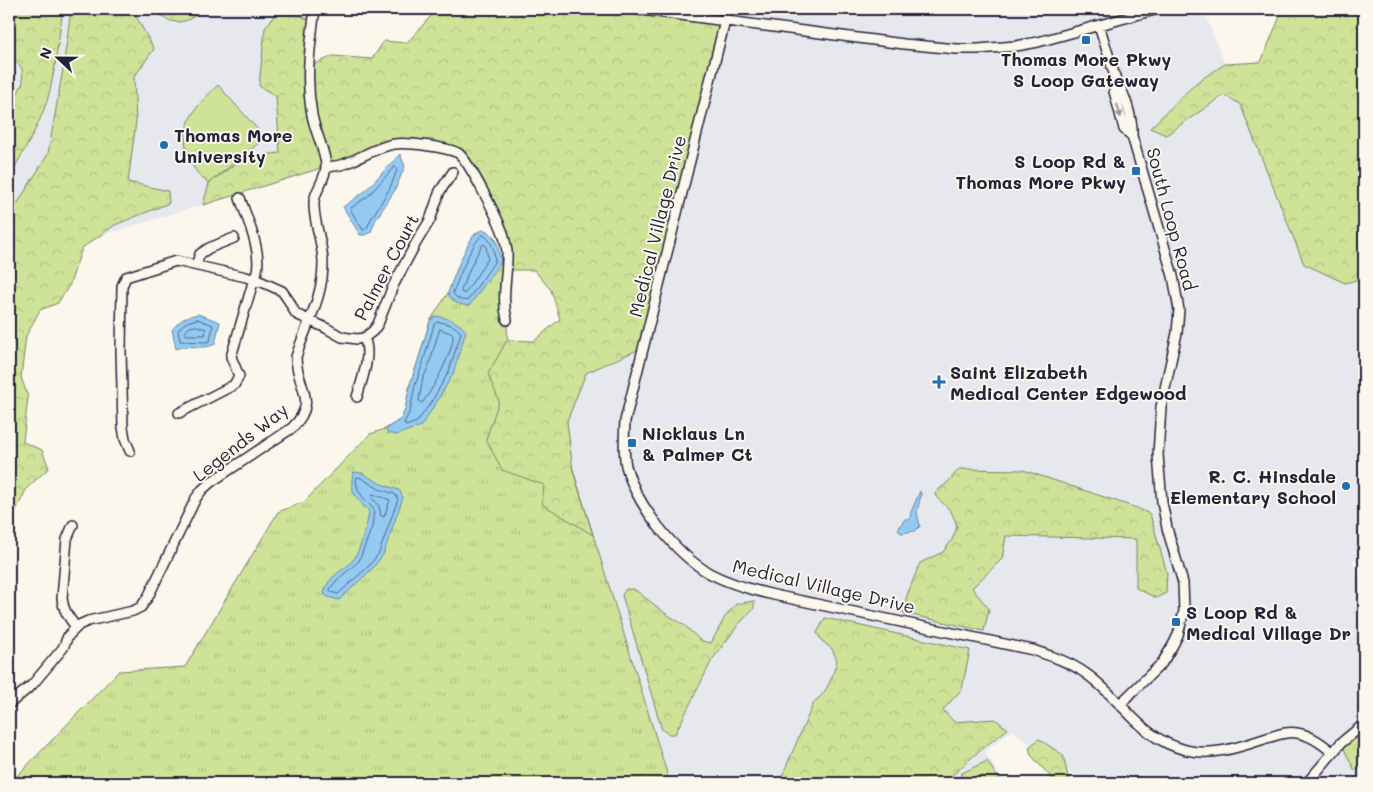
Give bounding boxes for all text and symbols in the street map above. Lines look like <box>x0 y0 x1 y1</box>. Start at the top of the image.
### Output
north arrow <box>32 32 82 82</box>
marker: Thomas More Pkwy S Loop Gateway <box>1080 34 1092 46</box>
text: N <box>35 44 56 61</box>
place label: Thomas More Pkwy S Loop Gateway <box>1001 47 1172 92</box>
one-way arrow <box>1116 104 1124 119</box>
place label: Thomas More University <box>174 123 293 168</box>
street label: Medical Village Drive <box>623 133 691 319</box>
marker: Thomas More University <box>158 139 170 151</box>
street label: South Loop Road <box>1141 145 1203 293</box>
place label: S Loop Rd & Thomas More Pkwy <box>955 149 1126 194</box>
marker: S Loop Rd & Thomas More Pkwy <box>1130 165 1142 177</box>
street label: Palmer Court <box>348 210 424 324</box>
place label: Saint Elizabeth Medical Center Edgewood <box>950 360 1186 405</box>
marker: Saint Elizabeth Medical Center Edgewood <box>932 375 946 389</box>
street label: Legends Way <box>187 397 293 487</box>
place label: Nicklaus Ln & Palmer Ct <box>642 421 752 466</box>
marker: Nicklaus Ln & Palmer Ct <box>626 437 638 449</box>
place label: R. C. Hinsdale Elementary School <box>1170 464 1336 509</box>
marker: R. C. Hinsdale Elementary School <box>1340 480 1352 492</box>
street label: Medical Village Drive <box>730 553 918 619</box>
place label: S Loop Rd & Medical Village Dr <box>1186 600 1351 645</box>
marker: S Loop Rd & Medical Village Dr <box>1170 616 1182 628</box>

